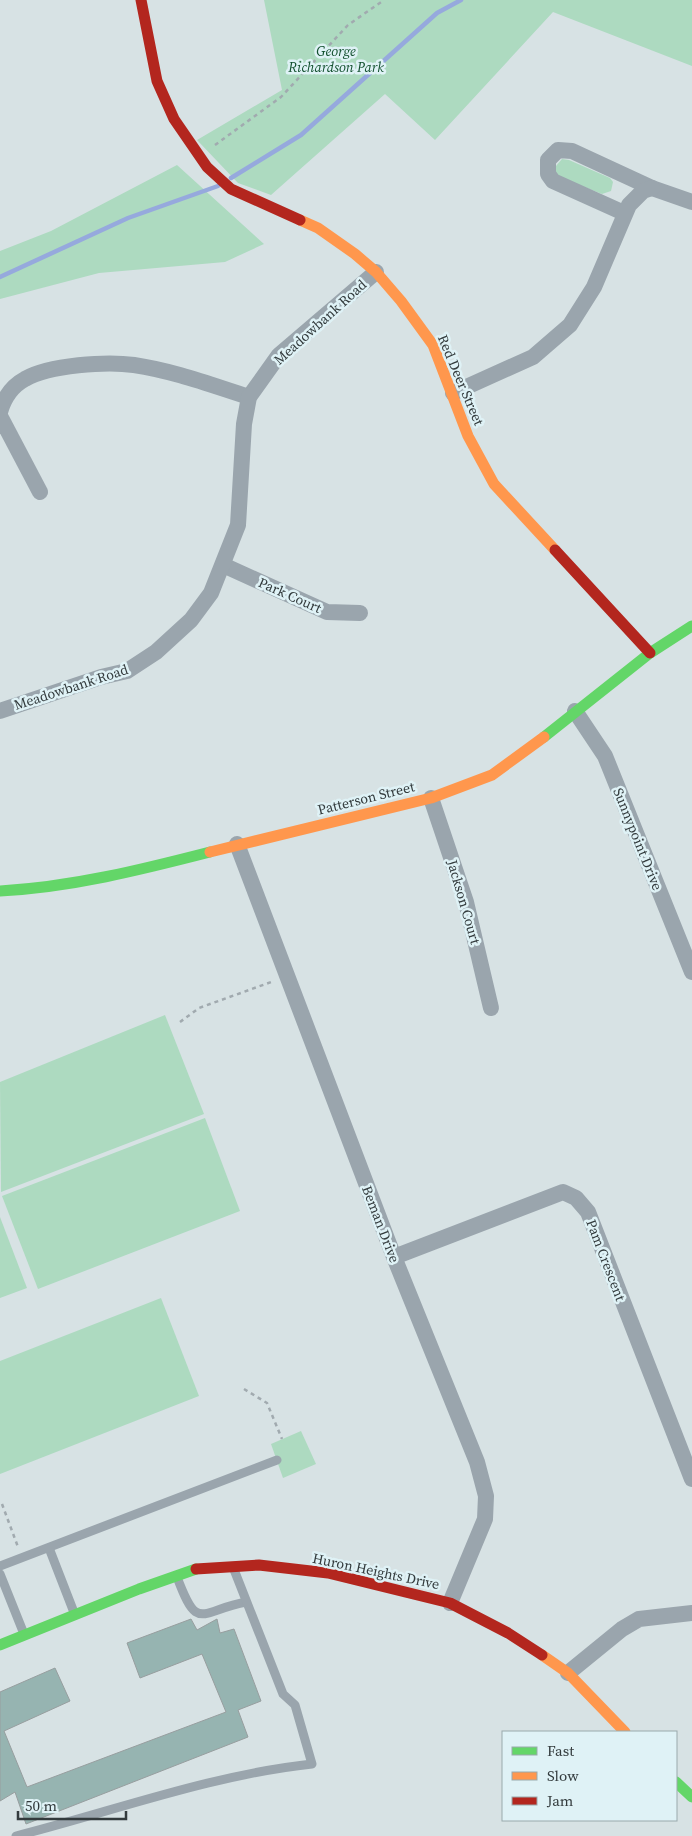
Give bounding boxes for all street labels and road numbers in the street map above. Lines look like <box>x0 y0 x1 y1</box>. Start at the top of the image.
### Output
street label: Meadowbank Road <box>269 275 371 369</box>
street label: Red Deer Street <box>433 331 489 429</box>
street label: Park Court <box>255 572 325 618</box>
street label: Meadowbank Road <box>11 659 131 715</box>
street label: Patterson Street <box>315 776 417 820</box>
street label: Sunnypoint Drive <box>608 785 668 893</box>
street label: Jackson Court <box>442 856 486 947</box>
street label: Beman Drive <box>357 1183 405 1265</box>
street label: Pam Crescent <box>581 1216 631 1304</box>
street label: Huron Heights Drive <box>311 1548 441 1594</box>

